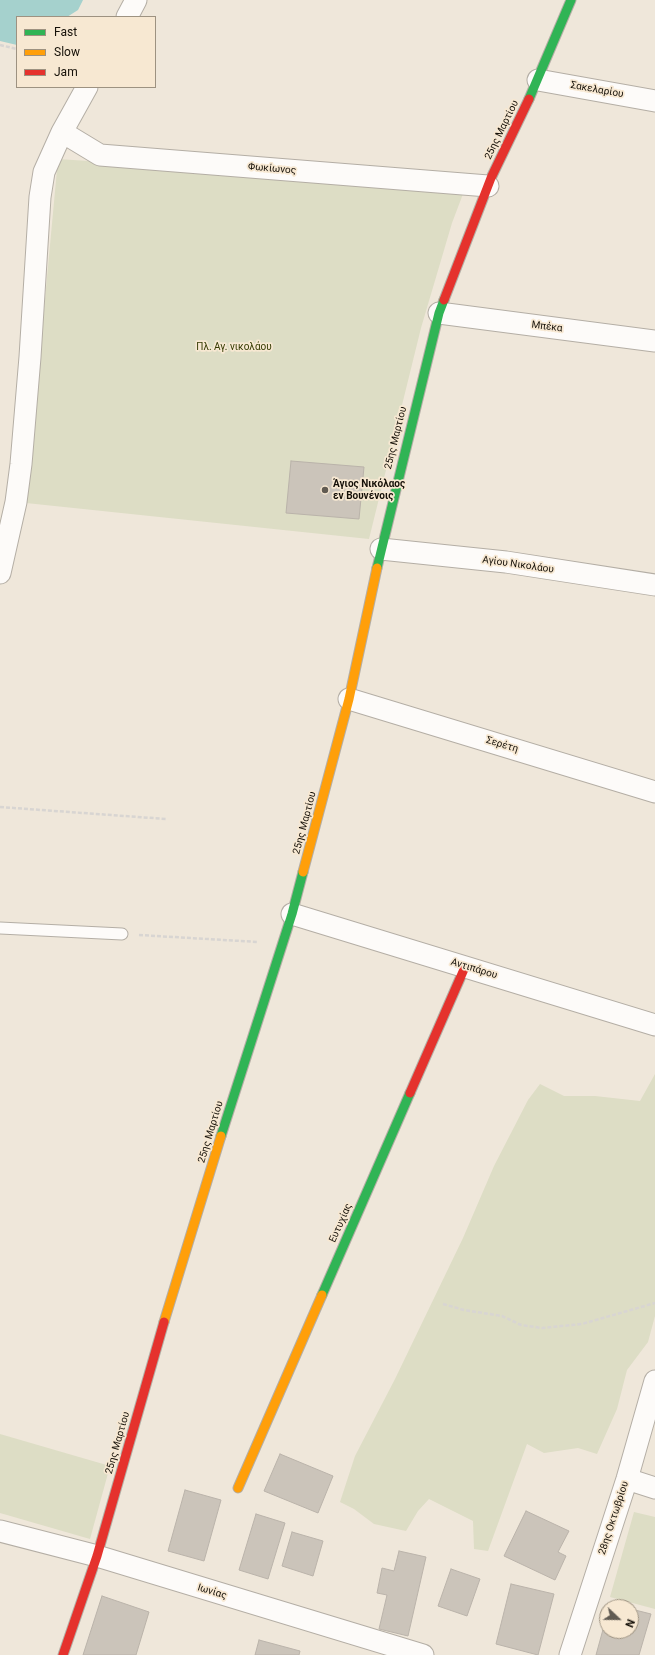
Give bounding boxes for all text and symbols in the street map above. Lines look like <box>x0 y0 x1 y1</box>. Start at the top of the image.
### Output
legend <box>16 16 156 88</box>
text: Fast <box>54 25 77 39</box>
text: Slow <box>54 45 80 59</box>
text: Jam <box>54 65 78 79</box>
street label: Σακελαρίου <box>570 79 624 101</box>
street label: 25ης Μαρτίου <box>483 98 521 162</box>
street label: Φωκίωνος <box>247 161 297 177</box>
street label: Μπέκα <box>531 319 563 335</box>
park label: Πλ. Αγ. νικολάου <box>196 341 272 353</box>
street label: 25ης Μαρτίου <box>382 405 410 471</box>
place label: Άγιος Νικόλαος εν Βουνένοις <box>333 478 405 502</box>
marker: Άγιος Νικόλαος εν Βουνένοις <box>320 485 330 495</box>
street label: Αγίου Νικολάου <box>481 554 555 576</box>
street label: Σερέτη <box>484 734 520 756</box>
street label: 25ης Μαρτίου <box>291 790 319 856</box>
street label: Αντιπάρου <box>449 956 499 982</box>
street label: 25ης Μαρτίου <box>196 1099 226 1165</box>
street label: Ευτυχίας <box>327 1202 355 1244</box>
street label: 25ης Μαρτίου <box>103 1410 133 1476</box>
street label: 28ης Οκτωβρίου <box>596 1480 632 1556</box>
street label: Ιωνίας <box>196 1582 228 1602</box>
north arrow <box>599 1599 639 1639</box>
text: N <box>622 1617 637 1629</box>

